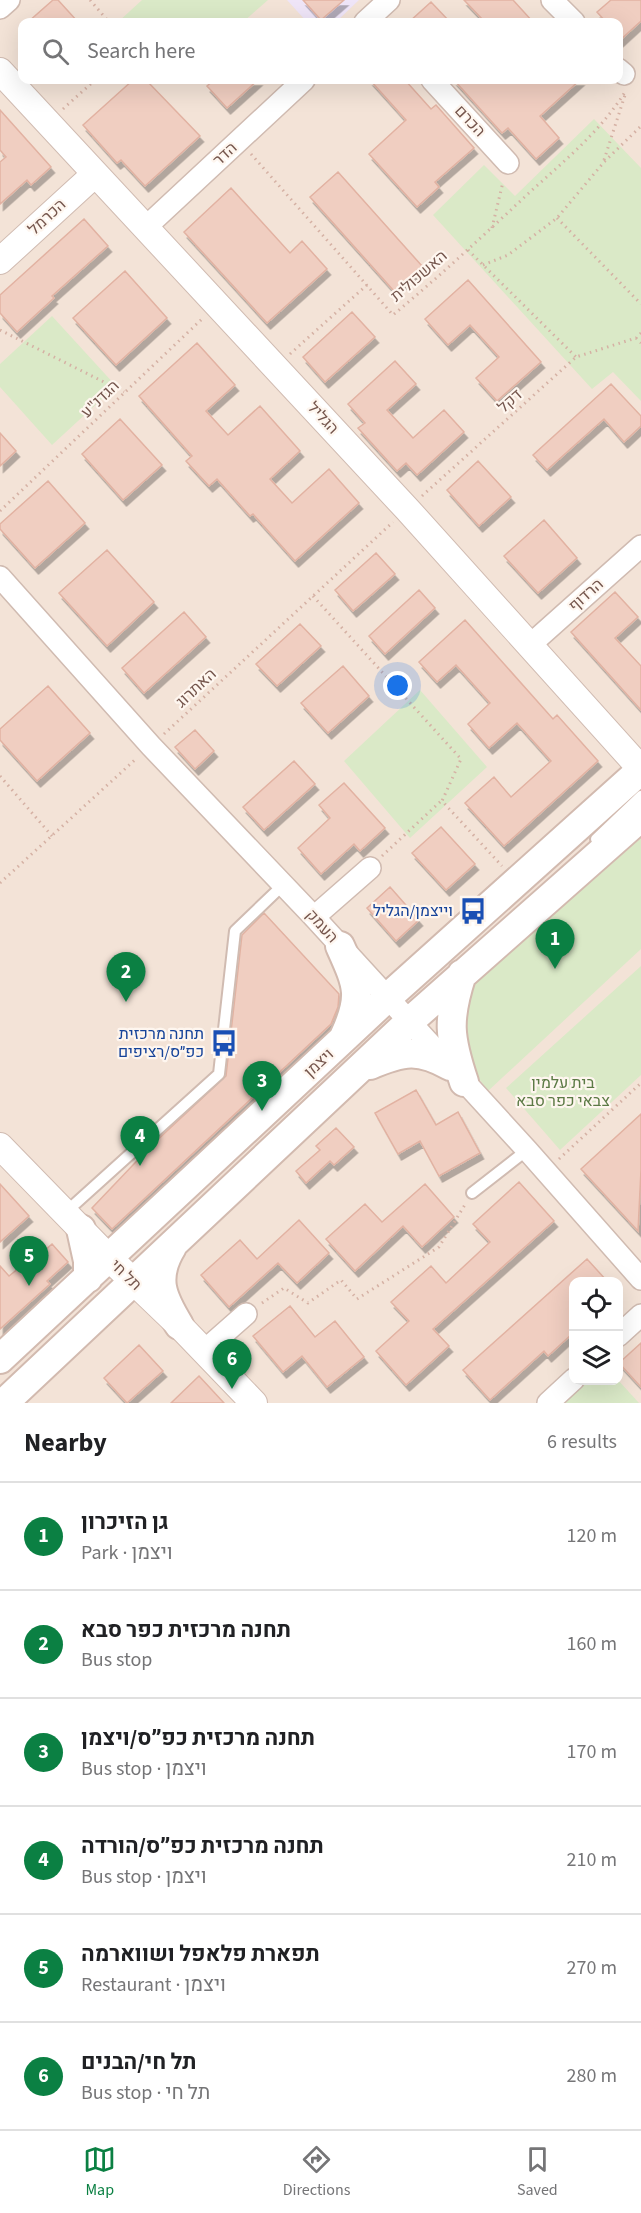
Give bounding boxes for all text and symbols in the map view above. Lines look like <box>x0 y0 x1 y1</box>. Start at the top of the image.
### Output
search box <box>18 18 623 84</box>
icon: search <box>39 35 72 68</box>
text: Search here <box>87 35 195 67</box>
street label: הכרם <box>450 100 490 142</box>
street label: הדר <box>208 137 242 171</box>
street label: הכרמל <box>23 194 71 240</box>
street label: האשכולית <box>386 245 452 307</box>
street label: הגדנ"ע <box>76 375 124 423</box>
street label: דקל <box>493 384 527 418</box>
street label: הגליל <box>302 397 344 439</box>
street label: הרדוף <box>564 574 608 616</box>
street label: האתרוג <box>171 663 221 713</box>
your location <box>383 671 412 700</box>
bus stop icon: וייצמן/הגליל <box>458 896 488 926</box>
place label: וייצמן/הגליל <box>373 900 453 922</box>
street label: העמק <box>301 904 343 948</box>
pin: 1 <box>536 920 574 969</box>
pin: 2 <box>106 952 146 1002</box>
place label: תחנה מרכזית כפ״ס/רציפים <box>118 1023 204 1063</box>
bus stop icon: תחנה מרכזית כפ״ס/רציפים <box>209 1028 239 1058</box>
street label: ויצמן <box>299 1044 339 1082</box>
pin: 3 <box>242 1062 282 1111</box>
park label: בית עלמין צבאי כפר סבא <box>516 1072 610 1112</box>
pin: 4 <box>120 1116 160 1166</box>
pin: 5 <box>9 1236 48 1286</box>
street label: תל חי <box>105 1255 147 1295</box>
map controls <box>569 1277 623 1385</box>
button: locate <box>569 1277 623 1331</box>
button: layers <box>569 1331 623 1385</box>
pin: 6 <box>212 1340 252 1389</box>
text: Nearby <box>24 1424 107 1461</box>
text: 6 results <box>547 1428 617 1456</box>
text: גן הזיכרון <box>81 1506 169 1538</box>
text: 1 <box>38 1522 49 1550</box>
text: 120 m <box>567 1522 617 1550</box>
text: Park · ויצמן <box>81 1539 173 1567</box>
text: תחנה מרכזית כפר סבא <box>81 1614 291 1646</box>
text: 2 <box>38 1630 49 1658</box>
text: 160 m <box>567 1630 617 1658</box>
text: Bus stop <box>81 1646 152 1674</box>
text: תחנה מרכזית כפ״ס/ויצמן <box>81 1722 315 1754</box>
text: 3 <box>38 1738 49 1766</box>
text: 170 m <box>567 1738 617 1766</box>
text: Bus stop · ויצמן <box>81 1755 207 1783</box>
text: תחנה מרכזית כפ״ס/הורדה <box>81 1830 324 1862</box>
text: 4 <box>38 1846 49 1874</box>
text: 210 m <box>567 1846 617 1874</box>
text: Bus stop · ויצמן <box>81 1863 207 1891</box>
text: תפארת פלאפל ושווארמה <box>81 1938 320 1970</box>
text: 5 <box>38 1954 49 1982</box>
text: 270 m <box>567 1954 617 1982</box>
text: Restaurant · ויצמן <box>81 1971 226 1999</box>
text: תל חי/הבנים <box>81 2046 197 2078</box>
text: 6 <box>38 2062 49 2090</box>
text: 280 m <box>567 2062 617 2090</box>
text: Bus stop · תל חי <box>81 2079 210 2107</box>
tab: Map <box>83 2143 116 2201</box>
tab: Directions <box>283 2143 350 2201</box>
tab: Saved <box>517 2143 558 2201</box>

